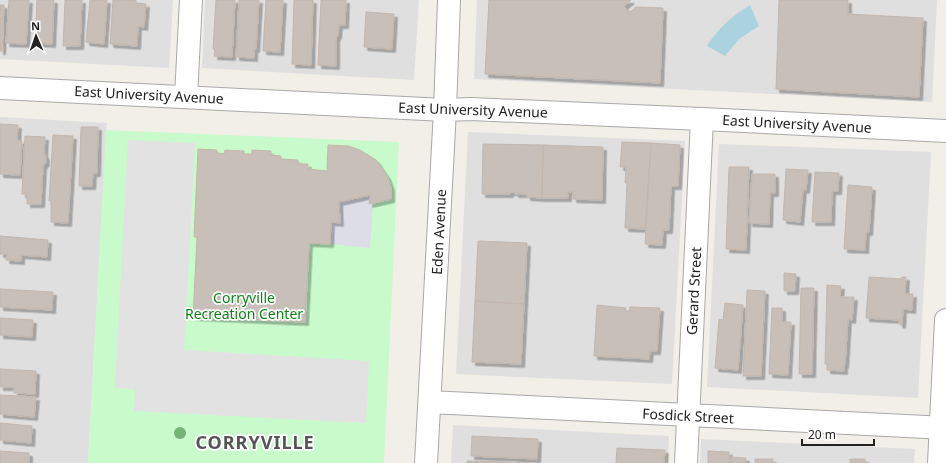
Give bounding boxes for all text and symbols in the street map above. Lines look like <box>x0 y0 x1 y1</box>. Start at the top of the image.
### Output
north arrow <box>16 16 56 56</box>
text: N <box>31 18 40 33</box>
street label: East University Avenue <box>74 81 224 108</box>
street label: East University Avenue <box>398 97 548 122</box>
street label: East University Avenue <box>722 110 872 137</box>
street label: Eden Avenue <box>427 189 450 275</box>
street label: Gerard Street <box>682 246 705 336</box>
park label: Corryville Recreation Center <box>185 288 303 323</box>
street label: Fosdick Street <box>642 404 734 427</box>
scale bar <box>802 421 874 447</box>
text: 20 m <box>808 426 836 443</box>
district label: CORRYVILLE <box>195 430 315 454</box>

